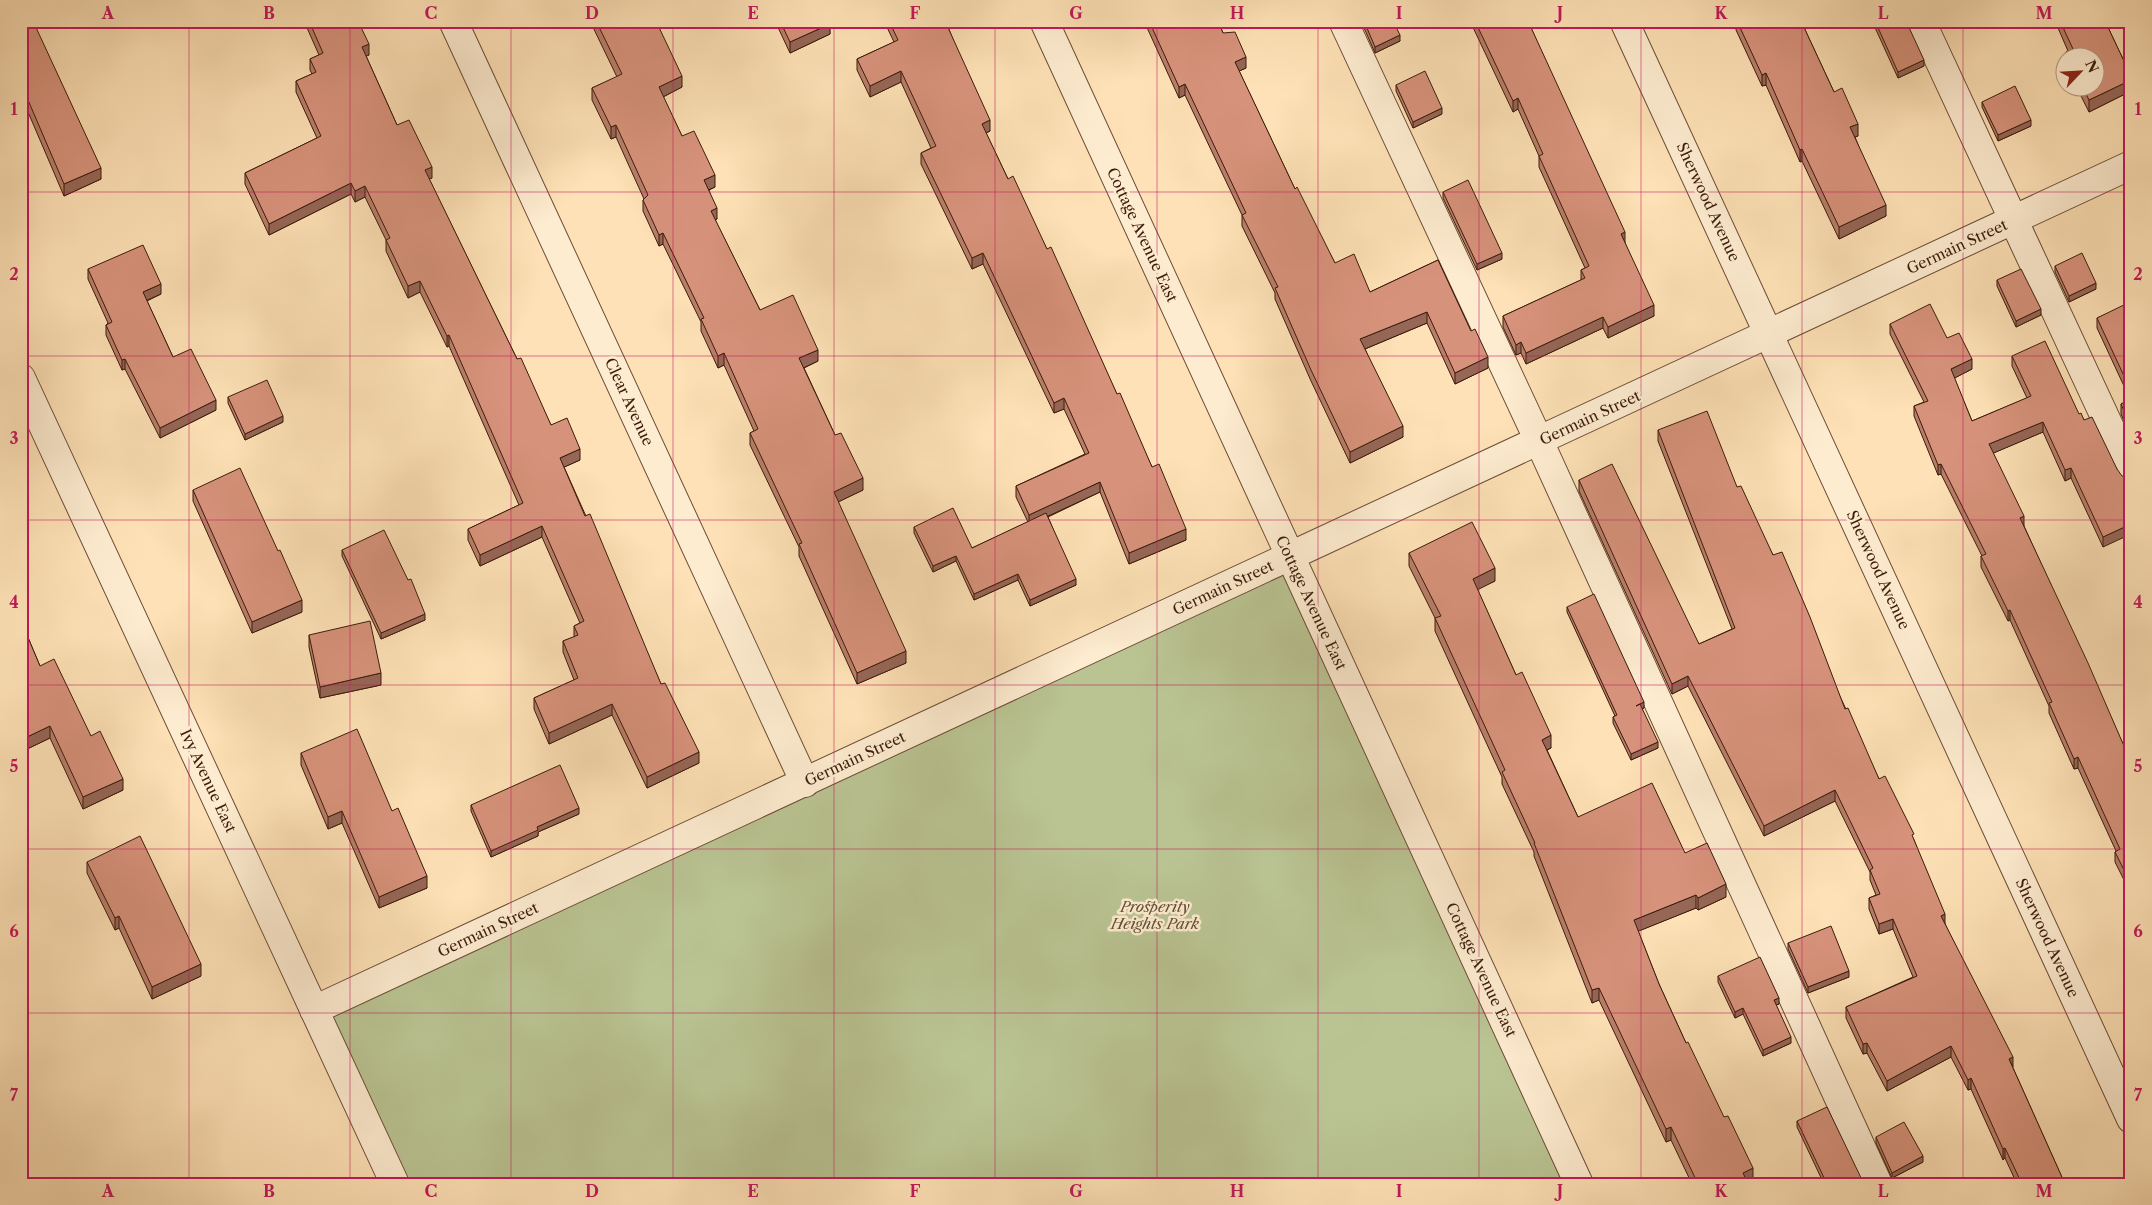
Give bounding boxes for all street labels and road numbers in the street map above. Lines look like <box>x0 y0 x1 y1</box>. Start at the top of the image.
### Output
street label: Sherwood Avenue <box>1673 139 1744 264</box>
street label: Cottage Avenue East <box>1103 165 1182 306</box>
street label: Germain Street <box>1903 215 2011 278</box>
street label: Clear Avenue <box>601 355 658 449</box>
street label: Germain Street <box>1536 386 1644 449</box>
street label: Sherwood Avenue <box>1843 507 1914 632</box>
street label: Cottage Avenue East <box>1272 533 1351 674</box>
street label: Germain Street <box>1169 556 1277 619</box>
street label: Ivy Avenue East <box>176 726 241 836</box>
street label: Germain Street <box>801 727 909 790</box>
street label: Sherwood Avenue <box>2012 875 2083 1000</box>
street label: Germain Street <box>434 898 542 961</box>
street label: Cottage Avenue East <box>1442 900 1521 1041</box>

